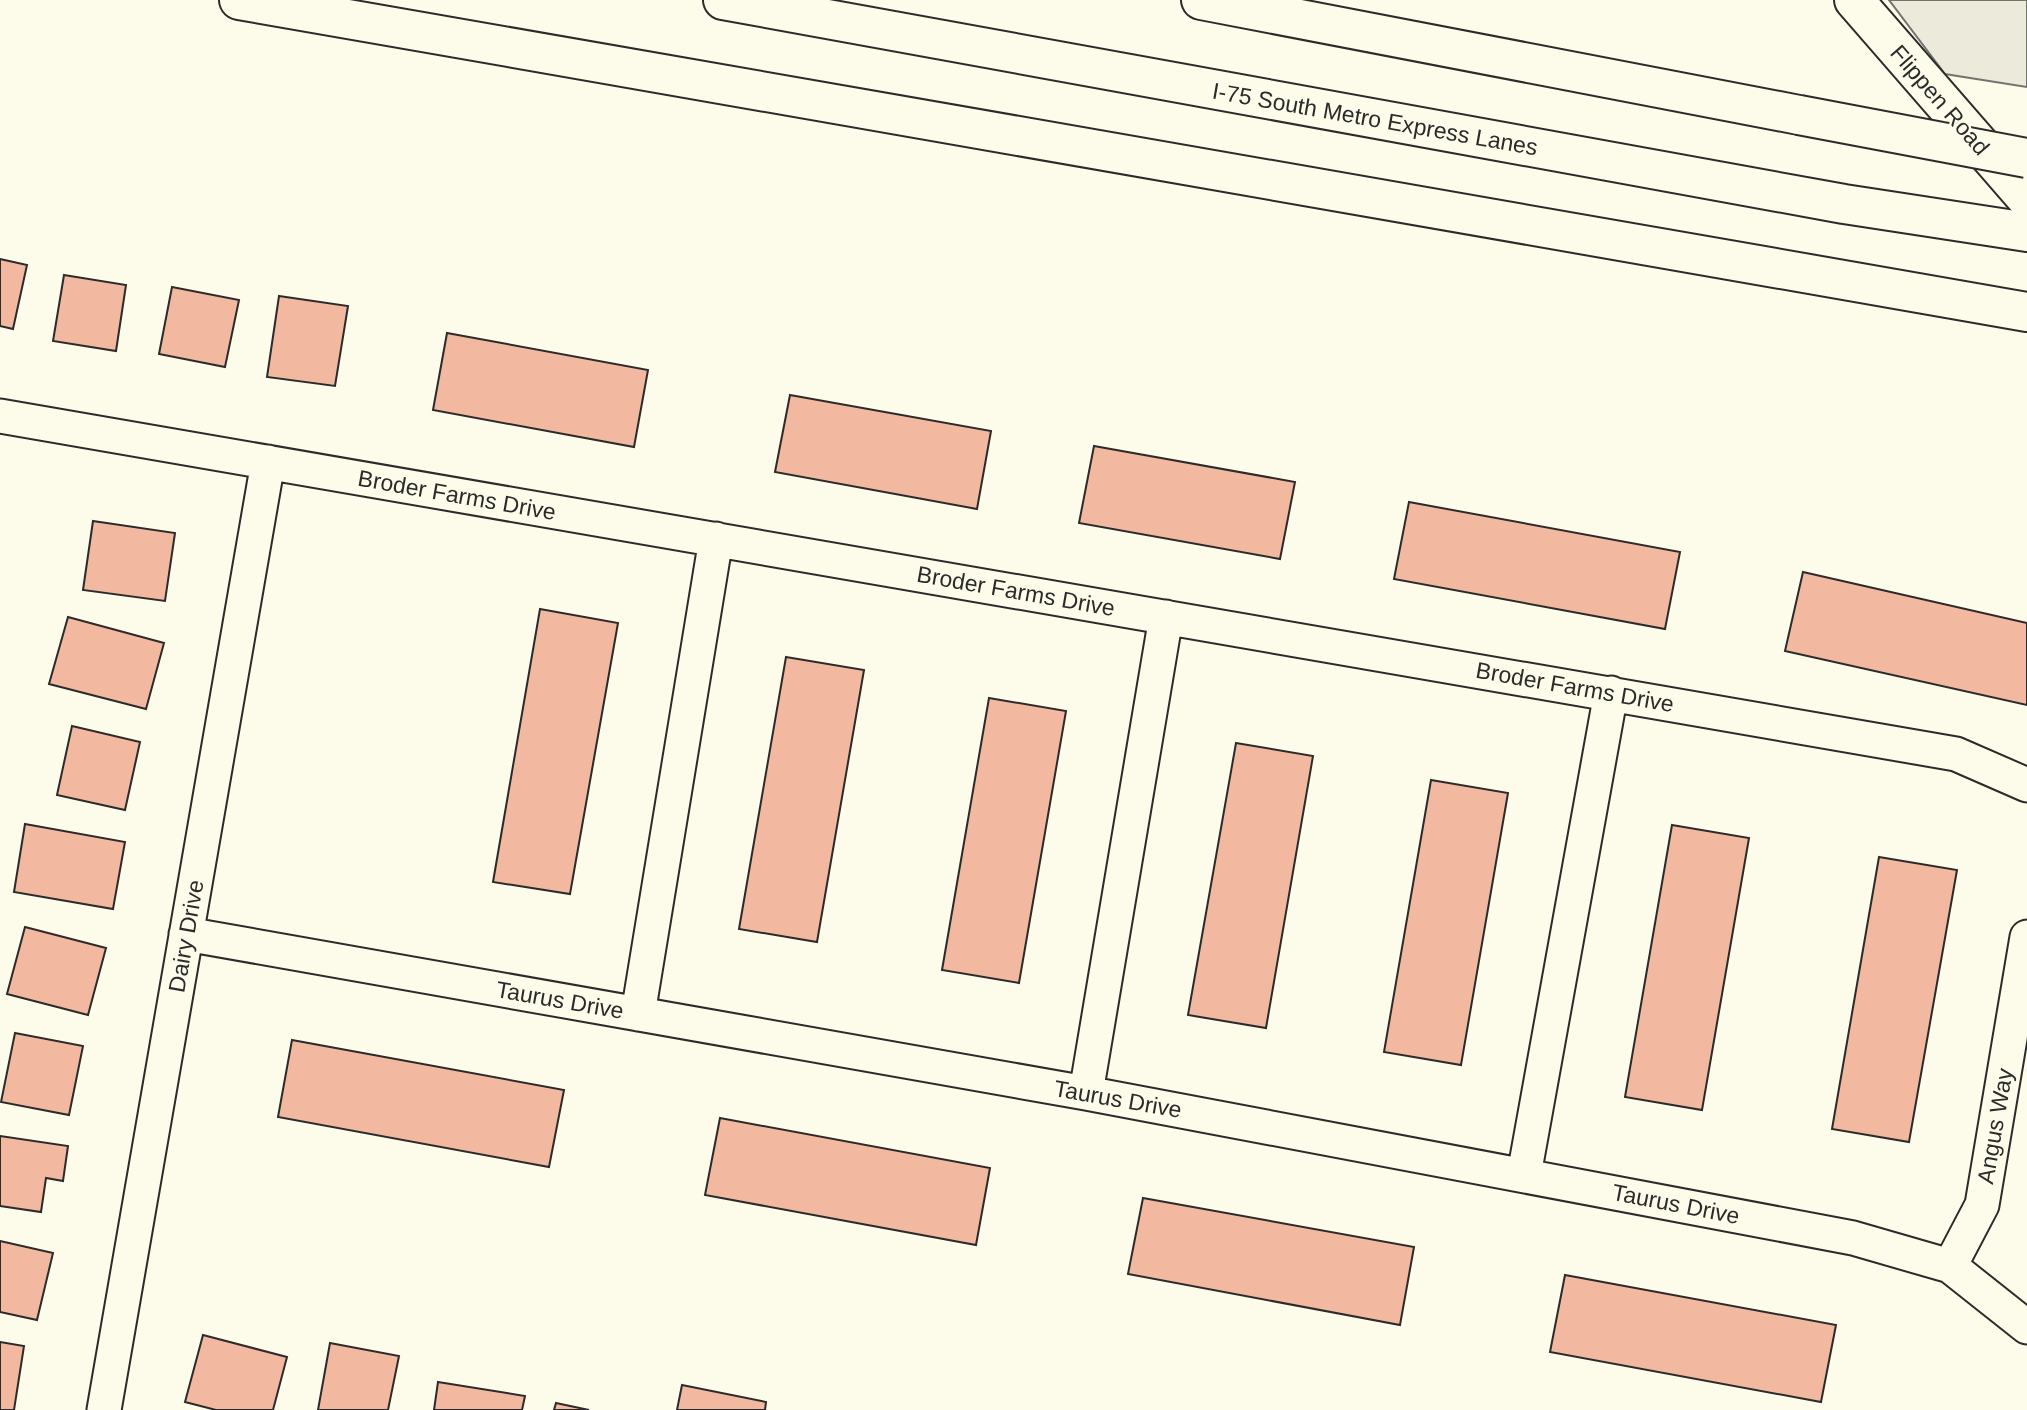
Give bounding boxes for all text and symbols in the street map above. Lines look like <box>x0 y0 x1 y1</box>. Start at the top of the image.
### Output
street label: Flippen Road <box>1885 40 1995 160</box>
street label: I-75 South Metro Express Lanes <box>1210 78 1540 160</box>
street label: Broder Farms Drive <box>356 465 558 525</box>
street label: Broder Farms Drive <box>915 561 1117 621</box>
street label: Broder Farms Drive <box>1474 657 1676 717</box>
street label: Dairy Drive <box>163 878 209 994</box>
street label: Taurus Drive <box>494 976 626 1024</box>
street label: Angus Way <box>1972 1066 2018 1186</box>
street label: Taurus Drive <box>1052 1075 1184 1123</box>
street label: Taurus Drive <box>1610 1179 1742 1229</box>

